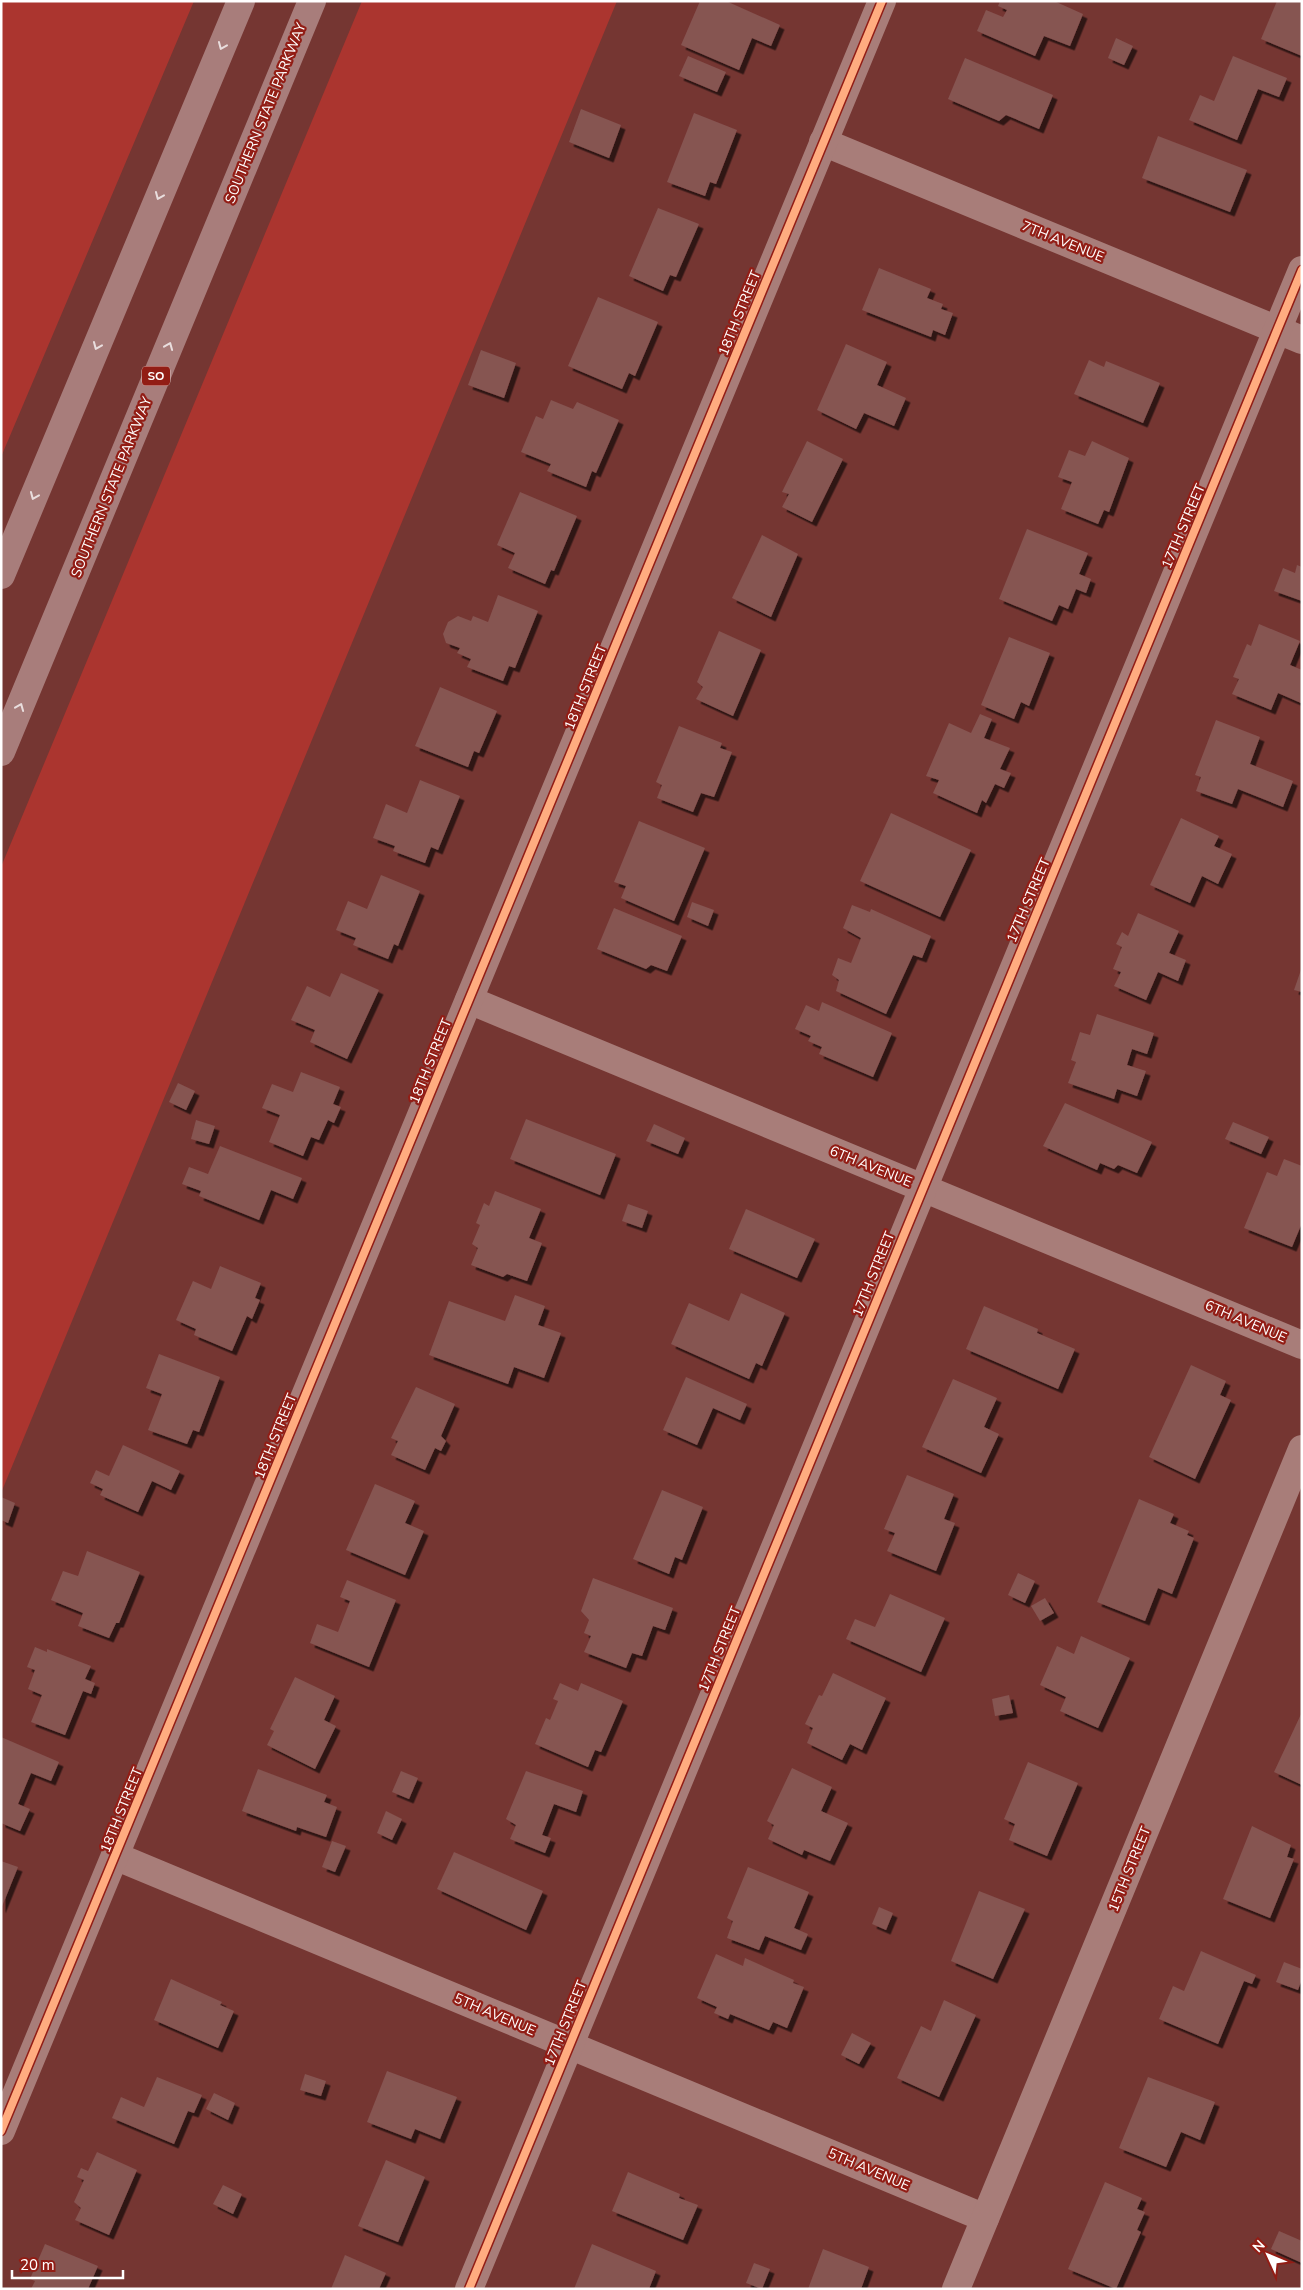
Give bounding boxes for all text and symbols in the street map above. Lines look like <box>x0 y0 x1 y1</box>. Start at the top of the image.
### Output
street label: SOUTHERN STATE PARKWAY <box>220 19 311 206</box>
one-way arrow <box>218 41 228 50</box>
one-way arrow <box>155 191 166 200</box>
street label: 7TH AVENUE <box>1019 216 1107 267</box>
street label: 18TH STREET <box>714 267 765 359</box>
one-way arrow <box>92 341 103 350</box>
one-way arrow <box>163 342 173 351</box>
road number: SO <box>142 366 170 386</box>
street label: SOUTHERN STATE PARKWAY <box>66 393 157 580</box>
street label: 17TH STREET <box>1157 480 1210 571</box>
one-way arrow <box>30 491 41 500</box>
street label: 18TH STREET <box>560 641 611 733</box>
one-way arrow <box>14 703 24 711</box>
street label: 17TH STREET <box>1002 854 1055 945</box>
street label: 18TH STREET <box>405 1015 456 1107</box>
street label: 6TH AVENUE <box>827 1141 915 1192</box>
street label: 17TH STREET <box>848 1228 899 1320</box>
street label: 6TH AVENUE <box>1202 1296 1290 1347</box>
street label: 18TH STREET <box>250 1390 301 1482</box>
street label: 17TH STREET <box>694 1603 745 1695</box>
street label: 18TH STREET <box>96 1764 147 1856</box>
street label: 15TH STREET <box>1104 1823 1155 1915</box>
street label: 17TH STREET <box>540 1977 591 2069</box>
street label: 5TH AVENUE <box>451 1989 539 2040</box>
street label: 5TH AVENUE <box>825 2144 913 2195</box>
north arrow <box>1243 2230 1293 2280</box>
text: N <box>1249 2236 1269 2257</box>
scale bar <box>12 2248 124 2280</box>
text: 20 m <box>20 2255 55 2275</box>

